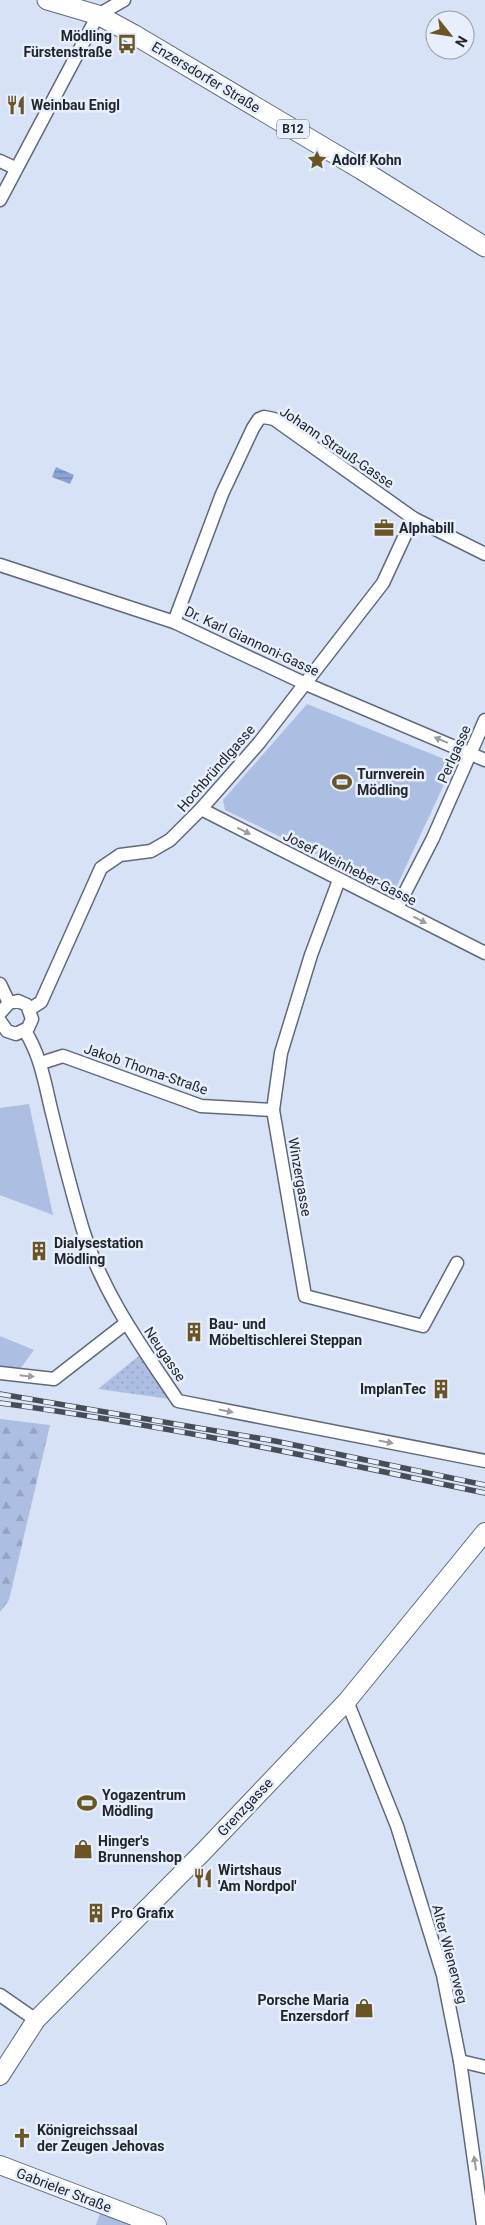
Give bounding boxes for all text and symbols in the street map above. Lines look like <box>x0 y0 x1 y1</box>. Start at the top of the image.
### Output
north arrow <box>425 10 475 60</box>
place label: Mödling Fürstenstraße <box>23 28 112 60</box>
bus stop icon: Mödling Fürstenstraße <box>116 33 138 55</box>
text: N <box>452 33 471 50</box>
street label: Enzersdorfer Straße <box>149 38 263 116</box>
restaurant icon: Weinbau Enigl <box>5 94 27 116</box>
place label: Weinbau Enigl <box>31 97 120 113</box>
road number: B12 <box>277 120 309 138</box>
place icon: Adolf Kohn <box>306 149 328 171</box>
place label: Adolf Kohn <box>332 152 402 168</box>
street label: Johann Strauß-Gasse <box>277 403 397 491</box>
office icon: Alphabill <box>373 517 395 539</box>
place label: Alphabill <box>399 520 454 536</box>
street label: Dr. Karl Giannoni-Gasse <box>182 603 322 679</box>
street label: Hochbründlgasse <box>174 721 258 815</box>
street label: Perlgasse <box>434 723 474 785</box>
one-way arrow <box>434 735 448 743</box>
place label: Turnverein Mödling <box>357 766 425 798</box>
sports icon: Turnverein Mödling <box>331 771 353 793</box>
one-way arrow <box>237 827 251 835</box>
street label: Josef Weinheber-Gasse <box>281 827 419 909</box>
one-way arrow <box>413 916 428 924</box>
street label: Jakob Thoma-Straße <box>82 1040 210 1098</box>
street label: Winzergasse <box>285 1136 315 1218</box>
place label: Dialysestation Mödling <box>54 1235 144 1267</box>
building icon: Dialysestation Mödling <box>28 1240 50 1262</box>
place label: Bau- und Möbeltischlerei Steppan <box>209 1316 362 1348</box>
building icon: Bau- und Möbeltischlerei Steppan <box>183 1321 205 1343</box>
street label: Neugasse <box>141 1324 189 1384</box>
one-way arrow <box>19 1372 35 1380</box>
building icon: ImplanTec <box>430 1378 452 1400</box>
place label: ImplanTec <box>360 1381 426 1397</box>
one-way arrow <box>219 1407 235 1415</box>
one-way arrow <box>378 1438 394 1446</box>
street label: Grenzgasse <box>214 1775 276 1839</box>
place label: Yogazentrum Mödling <box>102 1787 186 1819</box>
sports icon: Yogazentrum Mödling <box>76 1792 98 1814</box>
place label: Hinger's Brunnenshop <box>98 1833 182 1865</box>
shop icon: Hinger's Brunnenshop <box>72 1838 94 1860</box>
place label: Wirtshaus 'Am Nordpol' <box>218 1862 297 1894</box>
restaurant icon: Wirtshaus 'Am Nordpol' <box>192 1867 214 1889</box>
building icon: Pro Grafix <box>85 1902 107 1924</box>
street label: Alter Wienerweg <box>429 1903 471 2005</box>
place label: Pro Grafix <box>111 1905 175 1921</box>
place label: Porsche Maria Enzersdorf <box>258 1992 350 2024</box>
shop icon: Porsche Maria Enzersdorf <box>353 1997 375 2019</box>
place label: Königreichssaal der Zeugen Jehovas <box>37 2122 164 2154</box>
church icon: Königreichssaal der Zeugen Jehovas <box>11 2127 33 2149</box>
one-way arrow <box>471 2155 479 2171</box>
street label: Gabrieler Straße <box>14 2165 114 2215</box>

